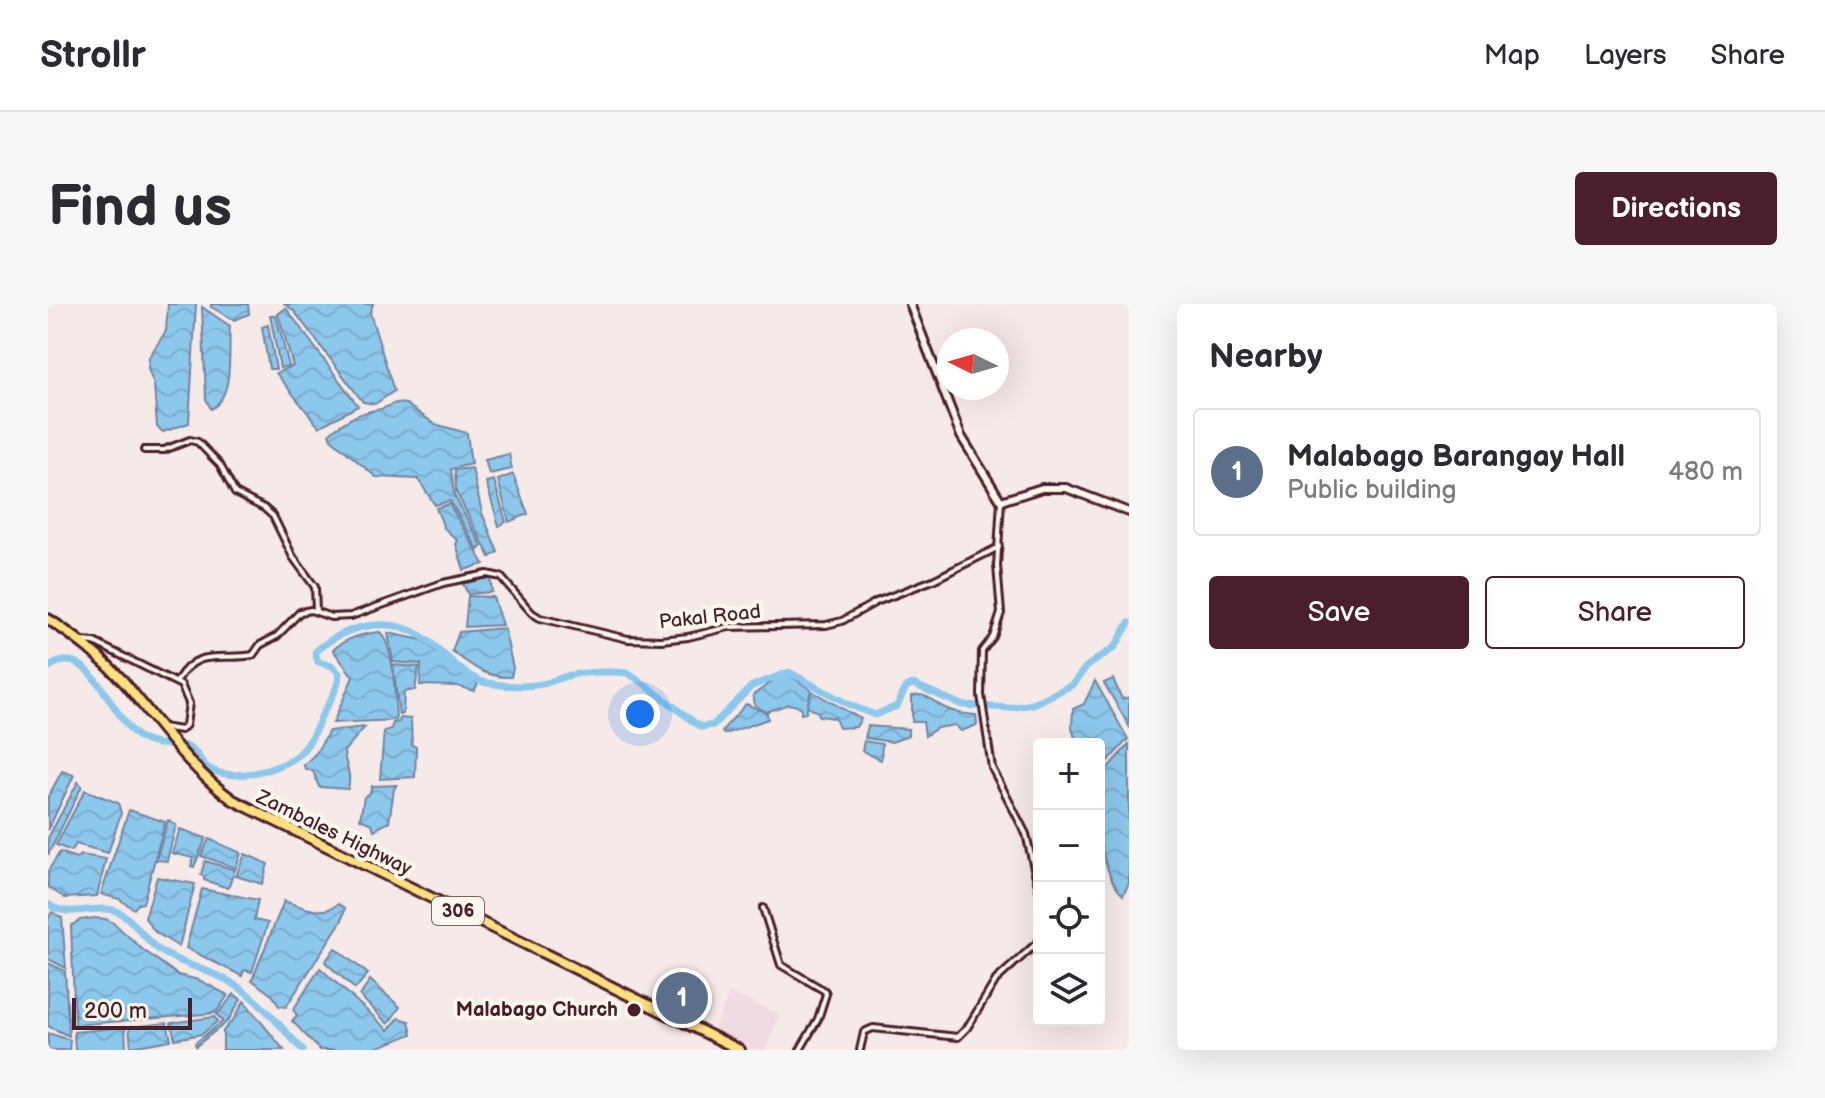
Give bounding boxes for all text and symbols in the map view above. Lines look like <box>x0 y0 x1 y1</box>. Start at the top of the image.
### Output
text: Strollr <box>40 33 146 78</box>
text: Map <box>1484 39 1540 72</box>
text: Layers <box>1584 39 1667 72</box>
text: Share <box>1711 39 1785 72</box>
button: Directions <box>1575 172 1777 245</box>
text: Find us <box>48 175 232 242</box>
north arrow <box>937 328 1009 400</box>
text: Nearby <box>1209 336 1323 377</box>
text: Malabago Barangay Hall <box>1287 439 1625 475</box>
text: 1 <box>1232 457 1242 488</box>
text: 480 m <box>1668 457 1743 488</box>
text: Public building <box>1287 475 1456 506</box>
button: Save <box>1209 576 1469 649</box>
button: Share <box>1485 576 1745 649</box>
street label: Pakal Road <box>658 600 762 634</box>
your location <box>620 694 660 734</box>
map controls <box>1033 738 1105 1026</box>
button: + <box>1033 738 1105 810</box>
street label: Zambales Highway <box>252 785 416 881</box>
button: − <box>1033 810 1105 882</box>
button: locate <box>1033 882 1105 954</box>
road number: 306 <box>432 897 484 925</box>
button: layers <box>1033 954 1105 1026</box>
pin: 1 <box>656 968 708 1028</box>
scale bar <box>72 994 192 1030</box>
text: 200 m <box>84 998 147 1025</box>
place label: Malabago Church <box>456 998 618 1022</box>
marker: Malabago Church <box>625 1001 643 1019</box>

